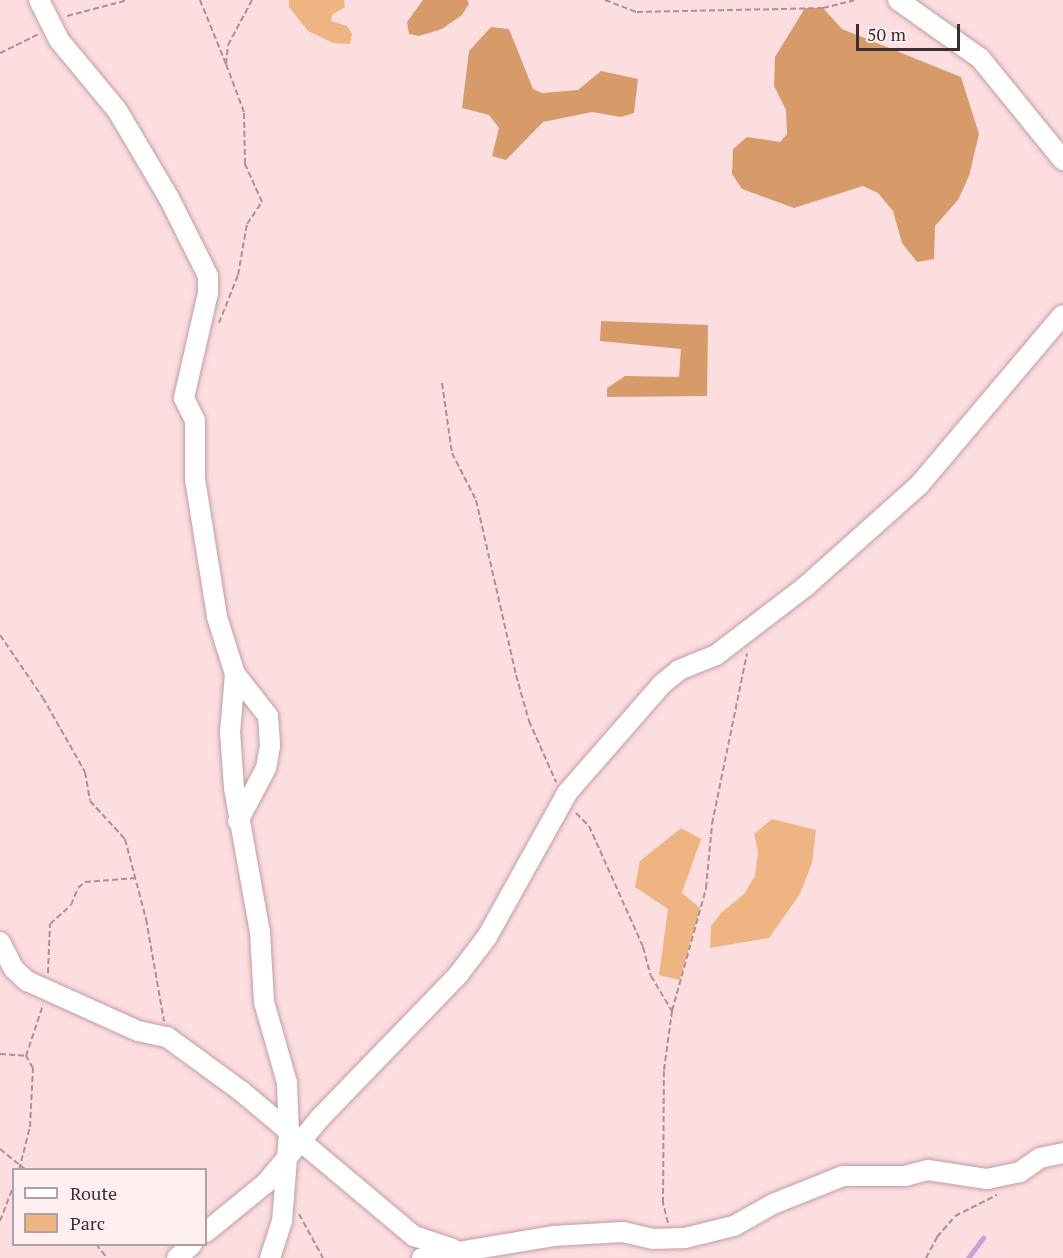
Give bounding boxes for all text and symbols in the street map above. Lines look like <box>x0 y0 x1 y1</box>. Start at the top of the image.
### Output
scale bar <box>859 12 962 50</box>
text: 50 m <box>867 22 906 46</box>
legend <box>12 1168 207 1246</box>
text: Route <box>70 1181 117 1205</box>
text: Parc <box>70 1211 105 1235</box>

